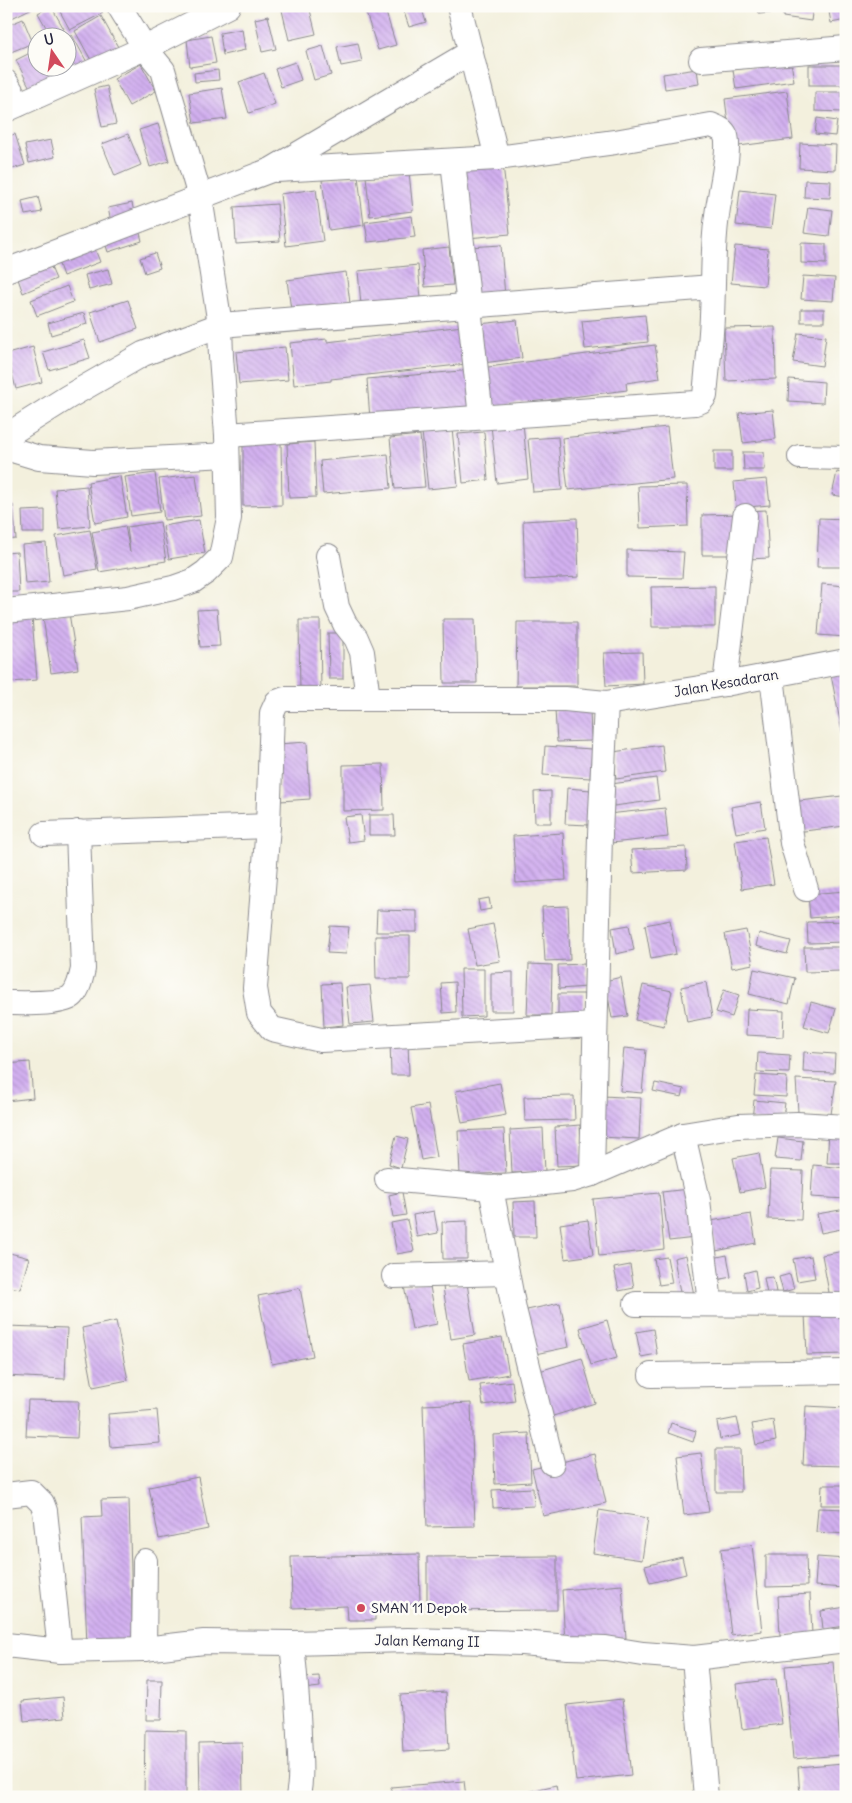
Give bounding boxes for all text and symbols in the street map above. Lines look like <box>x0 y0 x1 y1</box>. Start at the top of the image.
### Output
north arrow <box>28 28 78 78</box>
text: U <box>42 29 56 49</box>
street label: Jalan Kesadaran <box>672 665 780 701</box>
place label: SMAN 11 Depok <box>371 1599 467 1617</box>
marker: SMAN 11 Depok <box>355 1602 367 1614</box>
street label: Jalan Kemang II <box>374 1631 480 1651</box>

